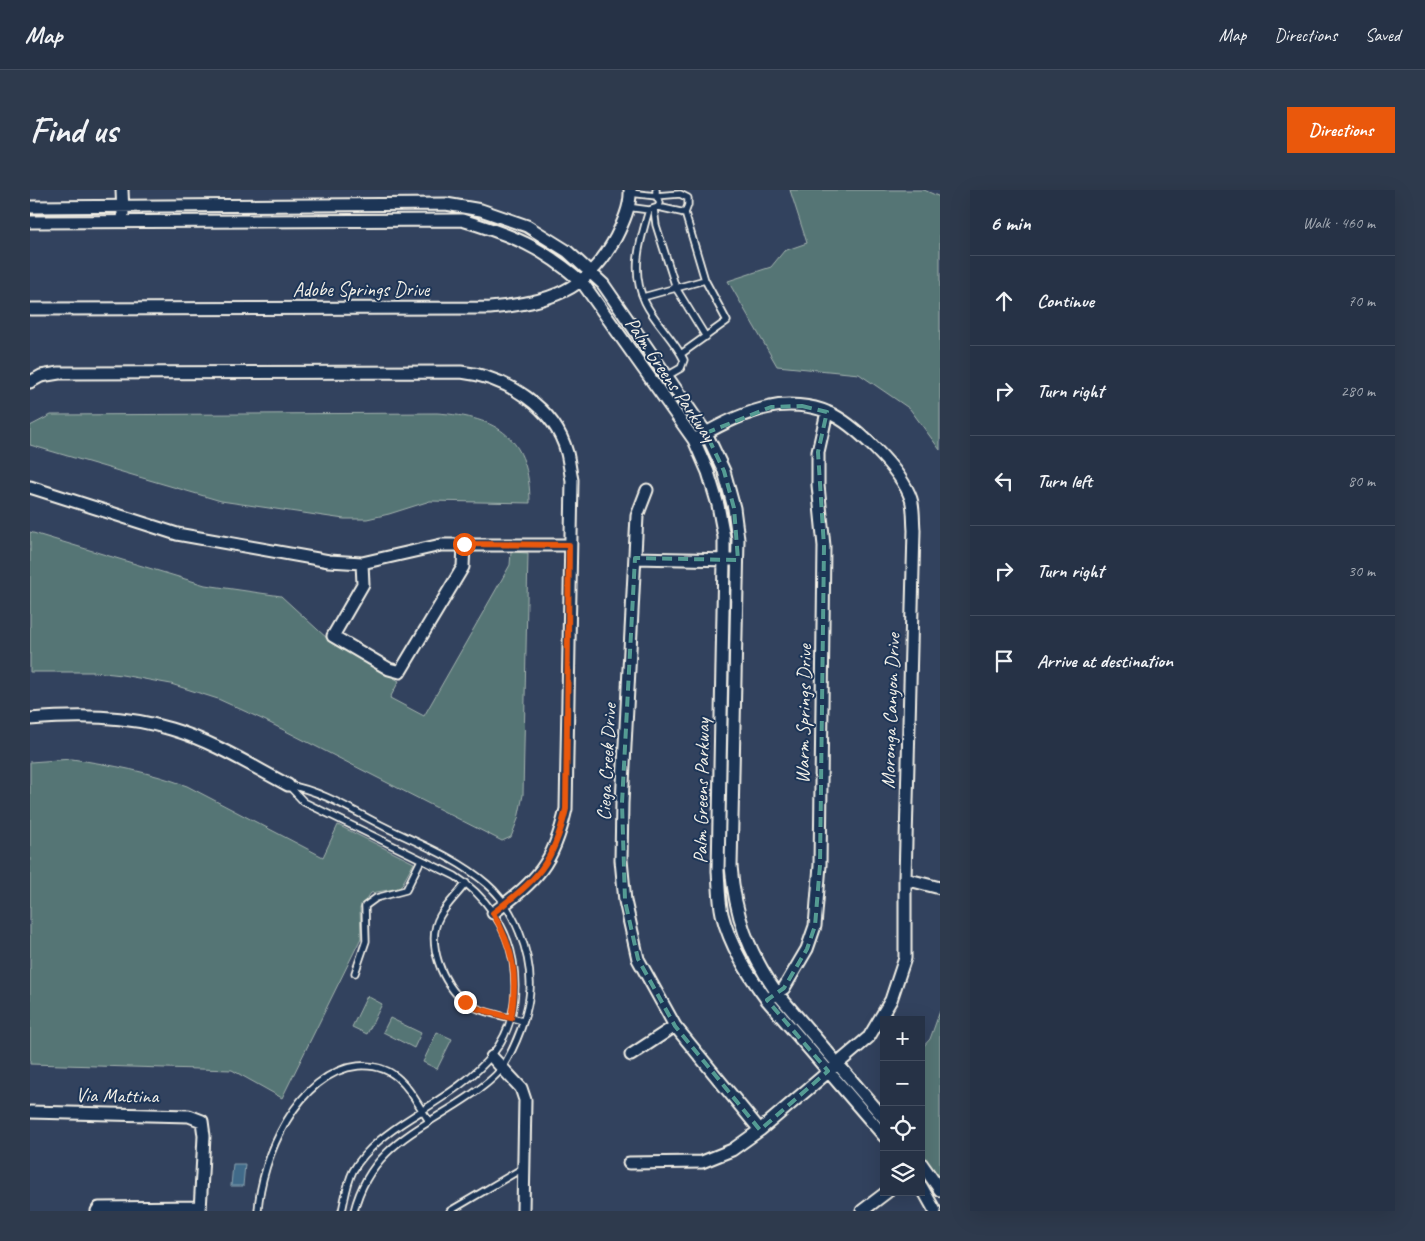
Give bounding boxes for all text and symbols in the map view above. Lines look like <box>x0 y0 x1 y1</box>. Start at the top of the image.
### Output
text: Map <box>25 20 62 50</box>
text: Map <box>1219 24 1246 46</box>
text: Directions <box>1274 24 1337 46</box>
text: Saved <box>1365 24 1400 46</box>
button: Directions <box>1287 107 1395 153</box>
text: Find us <box>30 108 117 153</box>
text: 6 min <box>990 210 1031 236</box>
text: Walk · 460 m <box>1303 213 1375 233</box>
street label: Adobe Springs Drive <box>293 277 431 302</box>
icon: ahead <box>990 287 1018 315</box>
text: Continue <box>1037 289 1094 313</box>
text: 70 m <box>1348 291 1375 311</box>
street label: Palm Greens Parkway <box>620 312 723 448</box>
icon: right <box>990 377 1018 405</box>
text: Turn right <box>1037 379 1104 403</box>
text: 280 m <box>1341 381 1375 401</box>
icon: left <box>990 467 1018 495</box>
text: Turn left <box>1037 469 1092 493</box>
text: 80 m <box>1348 471 1375 491</box>
route start <box>453 533 476 556</box>
icon: right <box>990 557 1018 585</box>
text: Turn right <box>1037 559 1104 583</box>
text: 30 m <box>1348 561 1375 581</box>
street label: Moronga Canyon Drive <box>875 631 906 789</box>
street label: Warm Springs Drive <box>790 643 817 784</box>
icon: arrive <box>990 647 1018 675</box>
text: Arrive at destination <box>1037 649 1173 673</box>
street label: Ciega Creek Drive <box>591 701 622 821</box>
street label: Palm Greens Parkway <box>688 716 715 864</box>
route end <box>454 991 477 1014</box>
map controls <box>880 1016 925 1196</box>
button: + <box>880 1016 925 1061</box>
button: − <box>880 1061 925 1106</box>
street label: Via Mattina <box>75 1082 161 1109</box>
button: locate <box>880 1106 925 1151</box>
button: layers <box>880 1151 925 1196</box>

